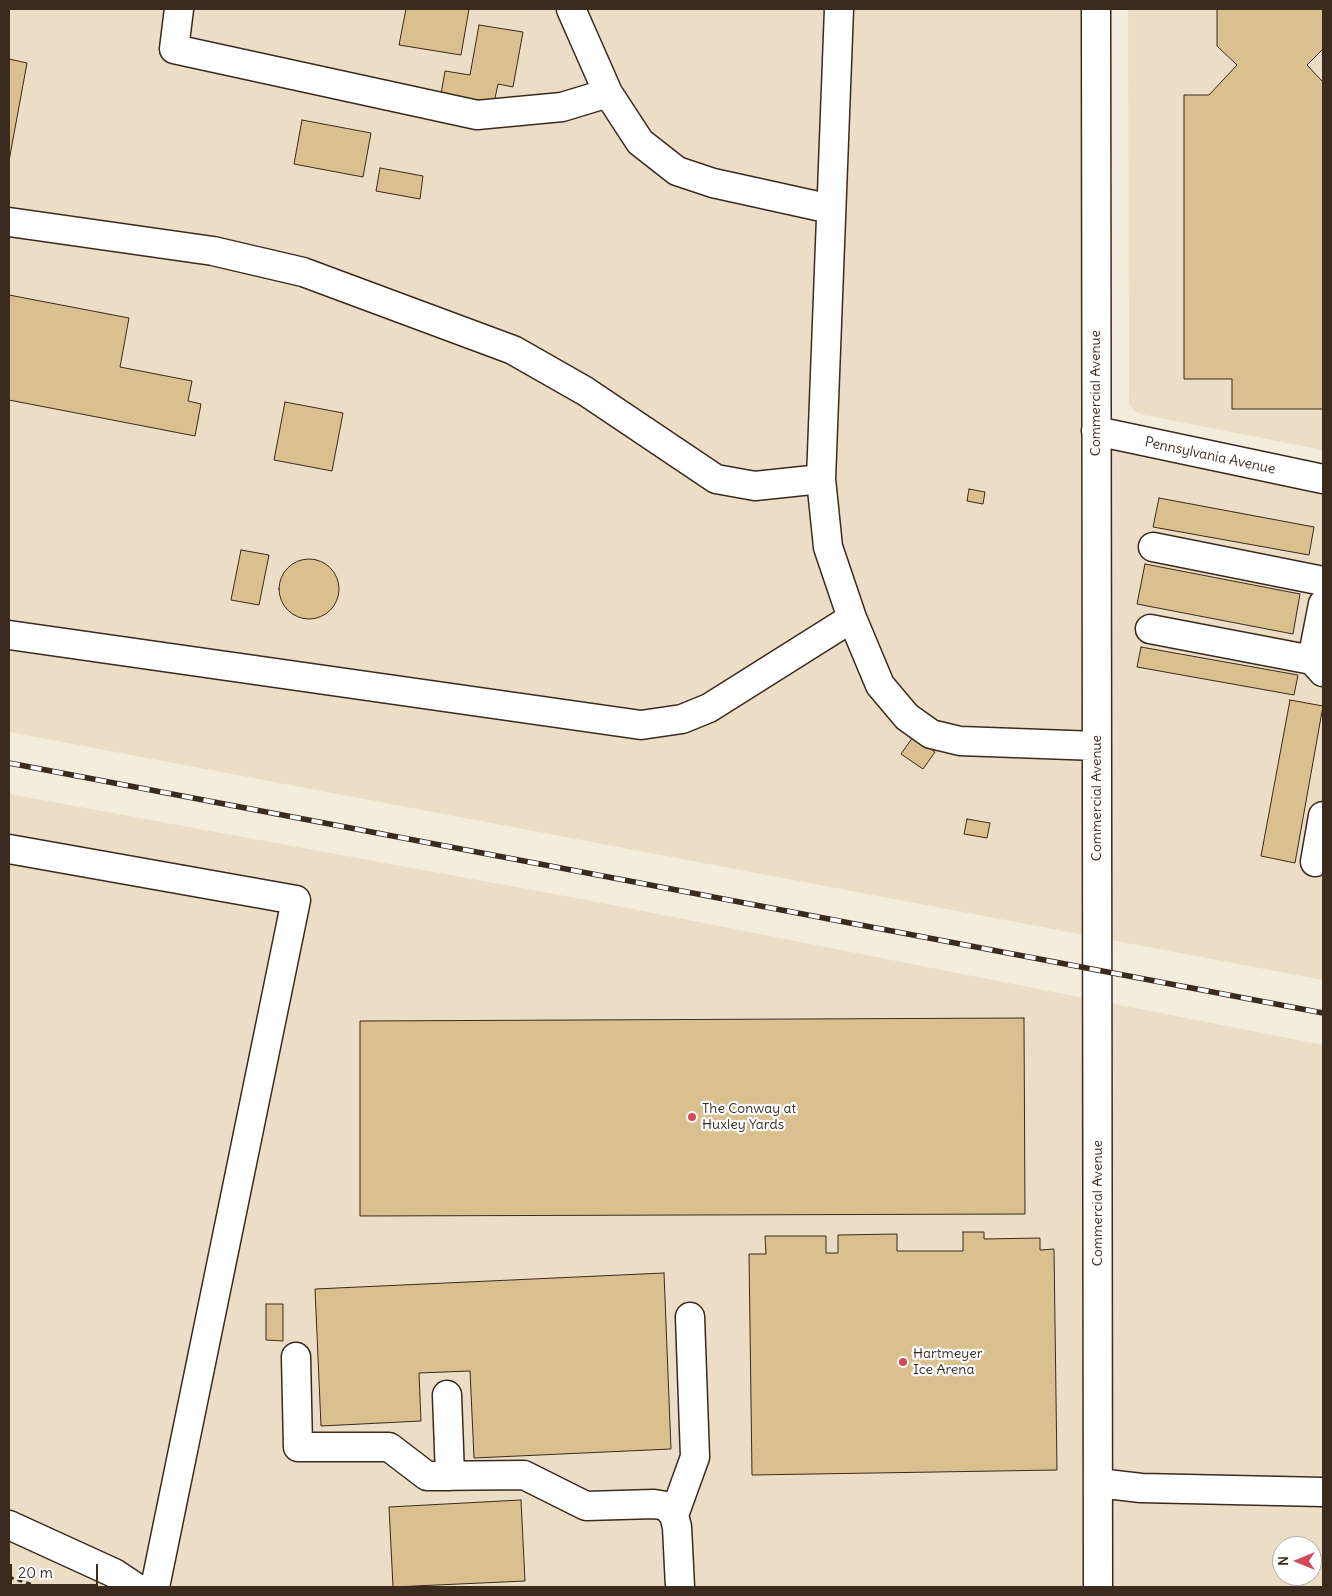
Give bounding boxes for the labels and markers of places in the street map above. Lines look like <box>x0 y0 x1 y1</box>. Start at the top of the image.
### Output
place label: The Conway at Huxley Yards <box>702 1101 796 1134</box>
marker: The Conway at Huxley Yards <box>686 1111 698 1123</box>
place label: Hartmeyer Ice Arena <box>913 1346 983 1378</box>
marker: Hartmeyer Ice Arena <box>897 1356 909 1368</box>

